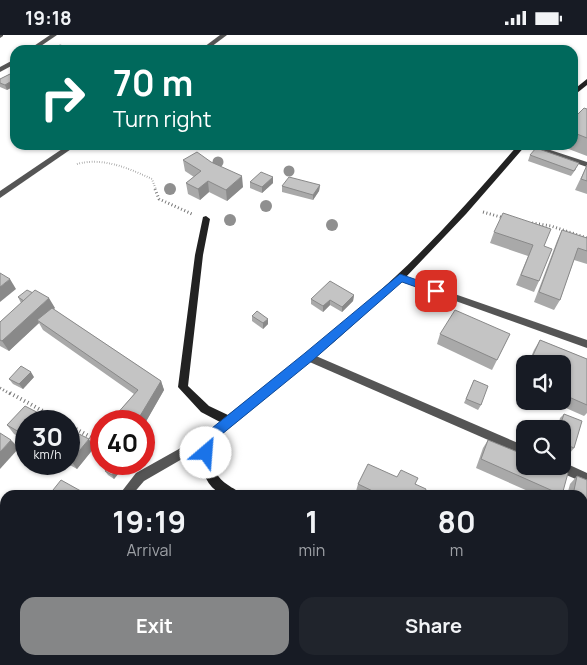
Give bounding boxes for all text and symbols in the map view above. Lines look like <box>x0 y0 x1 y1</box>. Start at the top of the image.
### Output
text: 19:18 <box>25 5 72 31</box>
text: 70 m <box>113 59 193 107</box>
icon: right <box>30 65 95 130</box>
text: Turn right <box>113 104 211 134</box>
pin <box>415 270 457 312</box>
icon: arrive <box>422 277 450 305</box>
map controls <box>516 355 571 475</box>
button: sound <box>516 355 571 410</box>
speed limit sign: 40 <box>90 410 155 475</box>
text: 30 <box>32 419 63 454</box>
button: search <box>516 420 571 475</box>
position arrow <box>179 426 231 478</box>
text: km/h <box>34 446 61 463</box>
text: 19:19 <box>112 501 186 542</box>
text: 1 <box>305 501 318 542</box>
text: 80 <box>438 501 476 542</box>
text: Arrival <box>126 539 172 561</box>
text: min <box>298 539 325 561</box>
text: m <box>450 539 463 561</box>
button: Exit <box>20 597 289 655</box>
button: Share <box>299 597 568 655</box>

